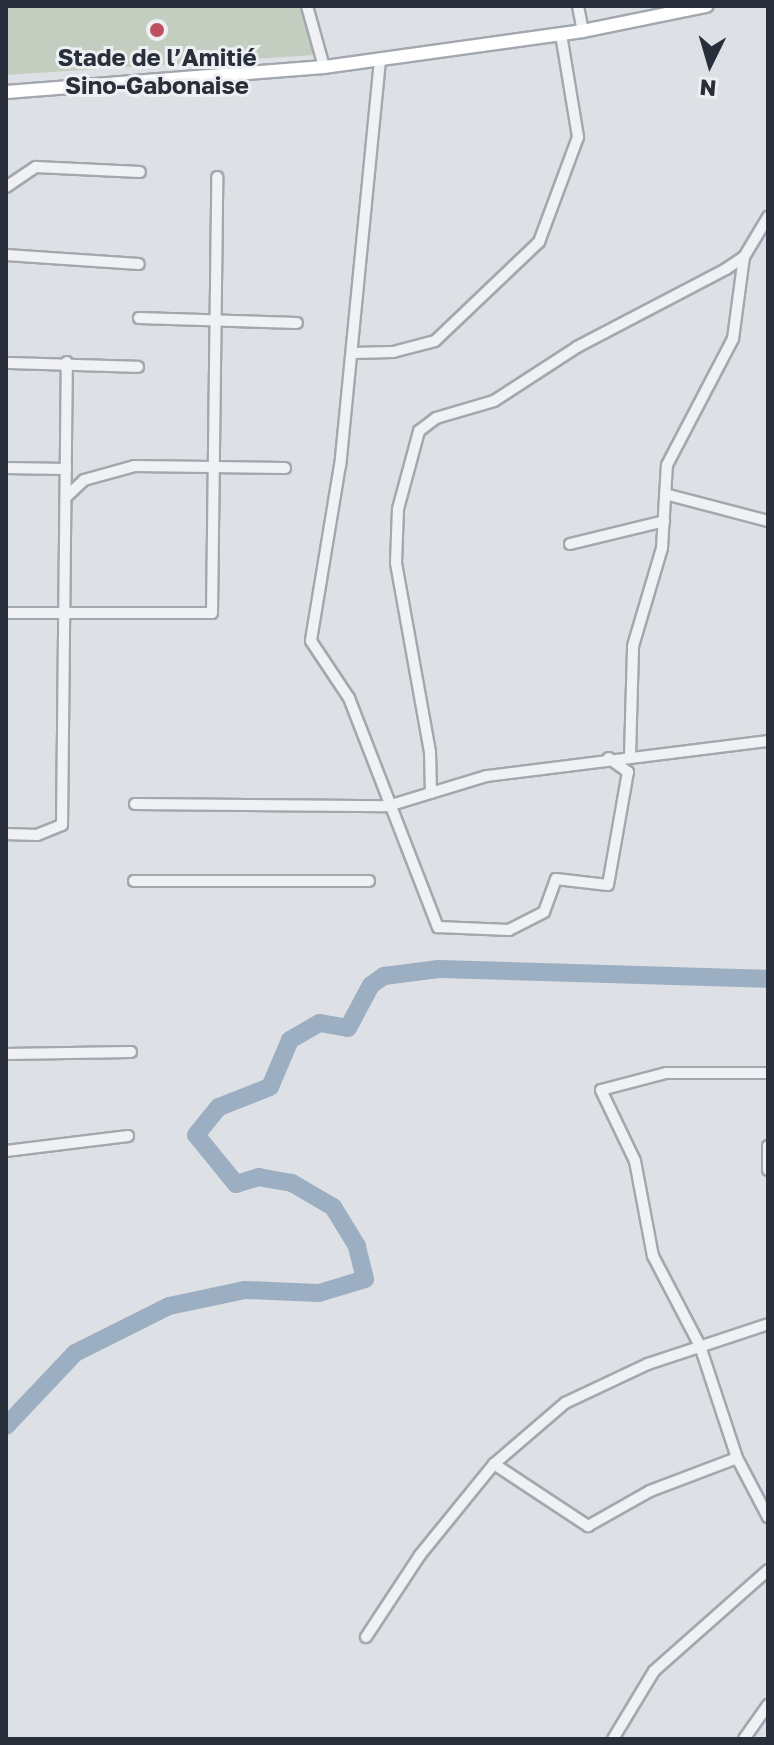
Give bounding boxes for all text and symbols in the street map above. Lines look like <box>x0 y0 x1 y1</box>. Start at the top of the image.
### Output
marker: Stade de l’Amitié Sino-Gabonaise <box>148 21 166 39</box>
north arrow <box>670 24 750 104</box>
place label: Stade de l’Amitié Sino-Gabonaise <box>57 43 257 99</box>
text: N <box>698 74 717 103</box>

